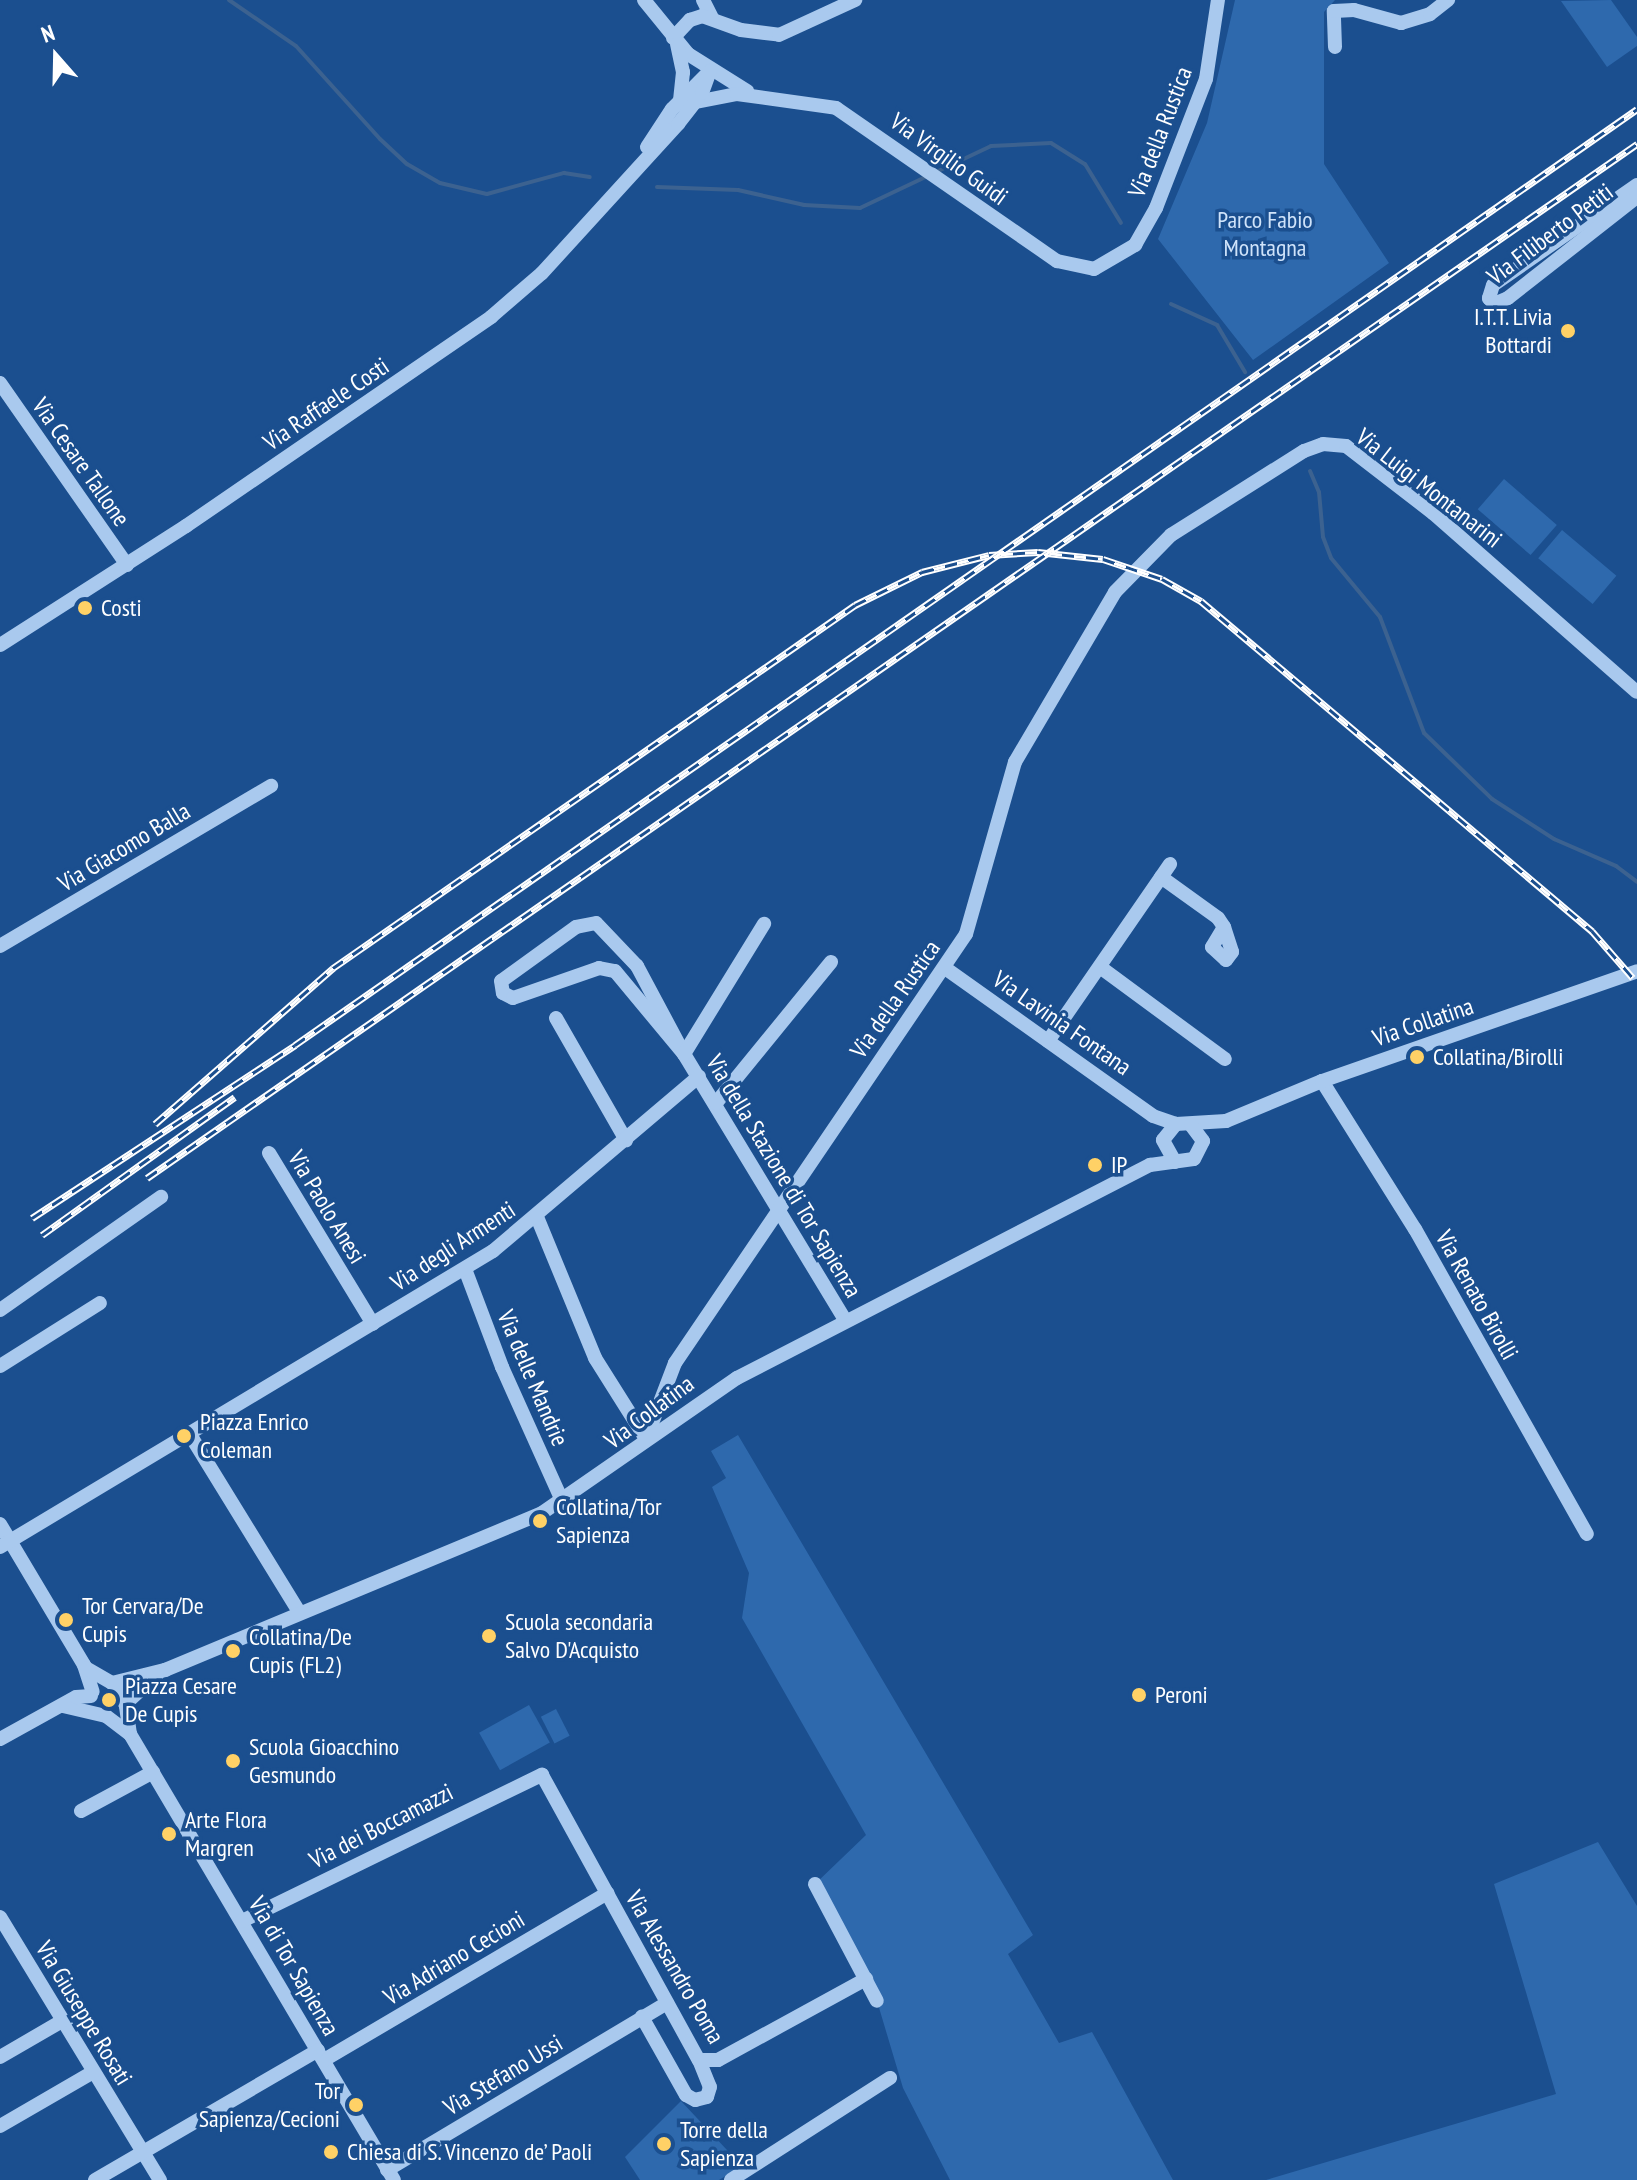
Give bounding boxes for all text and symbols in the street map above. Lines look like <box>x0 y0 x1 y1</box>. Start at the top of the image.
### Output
north arrow <box>16 16 96 96</box>
text: N <box>37 18 58 49</box>
street label: Via della Rustica <box>1122 63 1198 201</box>
street label: Via Virgilio Guidi <box>884 107 1014 211</box>
street label: Via Filiberto Petiti <box>1481 177 1619 291</box>
park label: Parco Fabio Montagna <box>1217 206 1313 262</box>
place label: I.T.T. Livia Bottardi <box>1472 303 1552 359</box>
marker: I.T.T. Livia Bottardi <box>1559 322 1577 340</box>
street label: Via Raffaele Costi <box>258 351 394 457</box>
street label: Via Cesare Tallone <box>26 392 136 532</box>
street label: Via Luigi Montanarini <box>1350 422 1508 554</box>
place label: Costi <box>101 594 142 622</box>
marker: Costi <box>76 599 94 617</box>
street label: Via Giacomo Balla <box>53 796 195 898</box>
street label: Via della Rustica <box>844 935 946 1063</box>
street label: Via Lavinia Fontana <box>987 965 1137 1081</box>
street label: Via Collatina <box>1369 991 1477 1053</box>
place label: Collatina/Birolli <box>1433 1043 1563 1071</box>
marker: Collatina/Birolli <box>1408 1048 1426 1066</box>
street label: Via della Stazione di Tor Sapienza <box>700 1049 868 1303</box>
street label: Via Paolo Anesi <box>282 1145 372 1269</box>
place label: IP <box>1111 1151 1127 1179</box>
marker: IP <box>1086 1156 1104 1174</box>
street label: Via degli Armenti <box>385 1195 521 1297</box>
street label: Via Renato Birolli <box>1430 1225 1524 1365</box>
street label: Via delle Mandrie <box>491 1306 575 1450</box>
street label: Via Collatina <box>599 1369 699 1455</box>
place label: Piazza Enrico Coleman <box>200 1408 309 1464</box>
marker: Piazza Enrico Coleman <box>175 1427 193 1445</box>
place label: Collatina/Tor Sapienza <box>556 1493 662 1549</box>
marker: Collatina/Tor Sapienza <box>531 1512 549 1530</box>
place label: Tor Cervara/De Cupis <box>82 1592 204 1648</box>
place label: Scuola secondaria Salvo D'Acquisto <box>505 1608 653 1664</box>
marker: Tor Cervara/De Cupis <box>57 1611 75 1629</box>
place label: Collatina/De Cupis (FL2) <box>249 1623 352 1679</box>
marker: Scuola secondaria Salvo D'Acquisto <box>480 1627 498 1645</box>
marker: Collatina/De Cupis (FL2) <box>224 1642 242 1660</box>
place label: Piazza Cesare De Cupis <box>125 1672 237 1728</box>
place label: Peroni <box>1155 1681 1208 1709</box>
marker: Peroni <box>1130 1686 1148 1704</box>
marker: Piazza Cesare De Cupis <box>100 1691 118 1709</box>
place label: Scuola Gioacchino Gesmundo <box>249 1733 399 1789</box>
marker: Scuola Gioacchino Gesmundo <box>224 1752 242 1770</box>
street label: Via dei Boccamazzi <box>304 1777 458 1875</box>
place label: Arte Flora Margren <box>185 1806 267 1862</box>
marker: Arte Flora Margren <box>160 1825 178 1843</box>
street label: Via Alessandro Poma <box>619 1885 731 2049</box>
street label: Via di Tor Sapienza <box>242 1891 346 2041</box>
street label: Via Adriano Cecioni <box>378 1904 530 2012</box>
street label: Via Giuseppe Rosati <box>30 1936 138 2090</box>
street label: Via Stefano Ussi <box>438 2028 568 2122</box>
place label: Tor Sapienza/Cecioni <box>199 2077 340 2133</box>
marker: Tor Sapienza/Cecioni <box>347 2096 365 2114</box>
place label: Torre della Sapienza <box>680 2116 768 2172</box>
marker: Torre della Sapienza <box>655 2135 673 2153</box>
place label: Chiesa di S. Vincenzo de’ Paoli <box>347 2138 596 2166</box>
marker: Chiesa di S. Vincenzo de’ Paoli <box>322 2143 340 2161</box>

